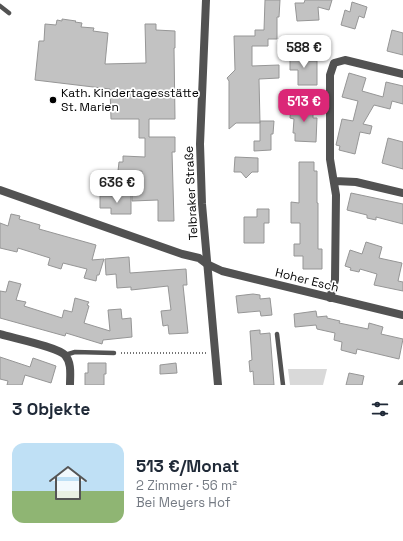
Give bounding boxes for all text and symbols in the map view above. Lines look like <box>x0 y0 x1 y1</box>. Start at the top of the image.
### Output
pin: 588 € <box>276 35 332 69</box>
text: 588 € <box>286 39 322 56</box>
place label: Kath. Kindertagesstätte St. Marien <box>61 85 199 115</box>
pin: 513 € <box>276 89 332 123</box>
text: 513 € <box>287 93 321 110</box>
marker: Kath. Kindertagesstätte St. Marien <box>48 95 58 105</box>
street label: Telbraker Straße <box>181 145 201 241</box>
pin: 636 € <box>89 170 145 204</box>
text: 636 € <box>99 174 135 191</box>
street label: Hoher Esch <box>274 264 340 296</box>
text: 3 Objekte <box>12 398 90 420</box>
icon: filters <box>369 398 391 420</box>
text: 513 €/Monat <box>136 455 239 477</box>
icon: home <box>44 459 92 507</box>
text: 2 Zimmer · 56 m² <box>136 477 237 494</box>
text: Bei Meyers Hof <box>136 494 230 511</box>

